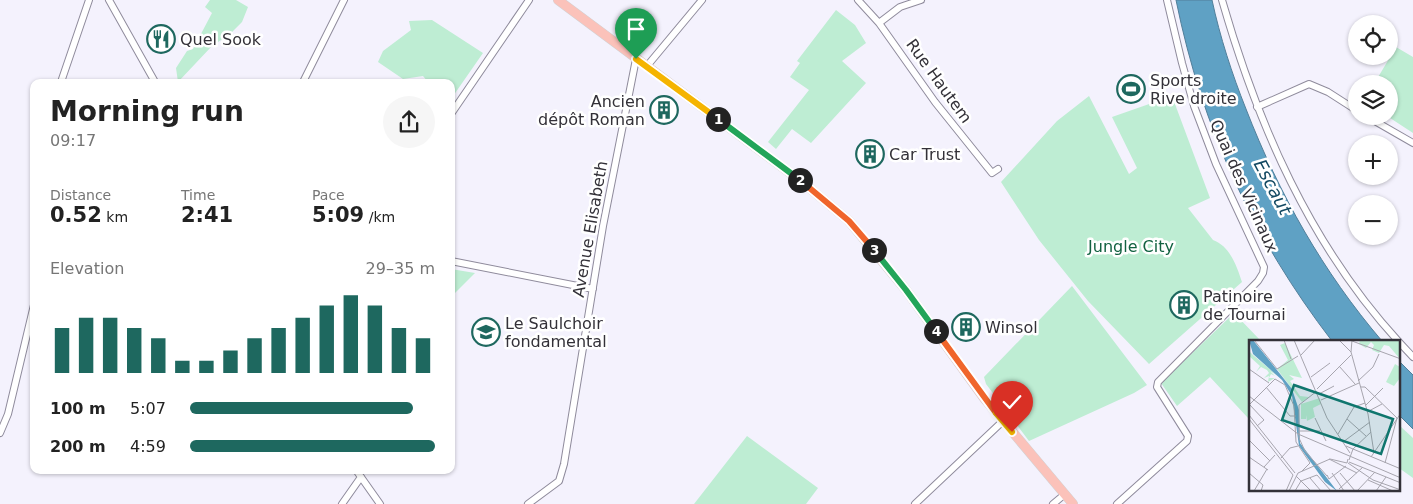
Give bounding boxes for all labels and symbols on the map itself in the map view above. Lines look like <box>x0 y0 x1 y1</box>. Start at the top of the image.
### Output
pin <box>615 8 657 59</box>
restaurant icon: Quel Sook <box>146 24 176 54</box>
place label: Quel Sook <box>180 30 262 49</box>
street label: Rue Hautem <box>902 35 976 127</box>
place label: Sports Rive droite <box>1150 71 1237 108</box>
sports icon: Sports Rive droite <box>1116 74 1146 104</box>
place label: Ancien dépôt Roman <box>538 92 645 129</box>
building icon: Ancien dépôt Roman <box>649 95 679 125</box>
pin: 1 <box>706 106 730 132</box>
street label: Quai des Vicinaux <box>1206 117 1282 255</box>
building icon: Car Trust <box>855 139 885 169</box>
place label: Car Trust <box>889 145 960 164</box>
water label: Escaut <box>1250 156 1297 219</box>
street label: Avenue Elisabeth <box>569 159 611 299</box>
pin: 2 <box>788 168 812 192</box>
park label: Jungle City <box>1087 237 1174 256</box>
pin: 3 <box>862 238 886 262</box>
place label: Patinoire de Tournai <box>1203 287 1286 324</box>
building icon: Patinoire de Tournai <box>1169 290 1199 320</box>
building icon: Winsol <box>951 312 981 342</box>
place label: Le Saulchoir fondamental <box>505 314 607 351</box>
school or university icon: Le Saulchoir fondamental <box>471 317 501 347</box>
pin: 4 <box>924 318 948 344</box>
place label: Winsol <box>985 318 1038 337</box>
inset map <box>1249 340 1400 492</box>
pin <box>991 381 1033 432</box>

